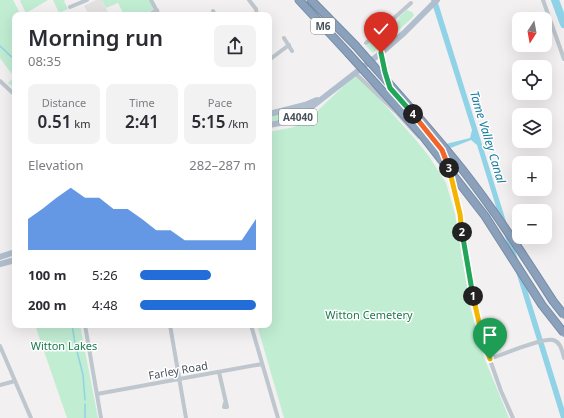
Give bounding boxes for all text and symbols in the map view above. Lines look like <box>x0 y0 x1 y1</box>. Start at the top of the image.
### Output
pin <box>364 12 398 53</box>
north arrow <box>512 12 552 52</box>
map controls <box>512 12 552 244</box>
road number: M6 <box>311 18 335 34</box>
icon: check <box>370 18 392 40</box>
text: Morning run <box>28 22 163 52</box>
button: share <box>214 25 256 67</box>
text: 08:35 <box>28 52 61 70</box>
button: locate <box>512 60 552 100</box>
water label: Tame Valley Canal <box>466 89 510 186</box>
text: Distance <box>42 95 86 110</box>
text: Time <box>129 95 155 110</box>
text: Pace <box>208 95 232 110</box>
pin: 4 <box>403 104 423 124</box>
text: 4 <box>410 106 416 121</box>
button: layers <box>512 108 552 148</box>
road number: A4040 <box>279 109 317 125</box>
text: 0.51 <box>38 110 71 133</box>
text: 2:41 <box>125 110 159 133</box>
text: 5:15 <box>192 110 225 133</box>
text: km <box>71 116 90 131</box>
text: /km <box>225 116 249 131</box>
text: Elevation <box>28 156 84 174</box>
text: 282–287 m <box>189 156 256 174</box>
button: + <box>512 156 552 196</box>
pin: 3 <box>439 158 459 178</box>
text: 3 <box>446 160 452 175</box>
button: − <box>512 204 552 244</box>
pin: 2 <box>452 222 472 242</box>
text: 2 <box>459 224 465 239</box>
text: 100 m <box>28 266 66 284</box>
text: 5:26 <box>92 266 118 284</box>
pin: 1 <box>463 286 483 306</box>
text: 1 <box>470 288 476 303</box>
text: 200 m <box>28 296 66 314</box>
text: 4:48 <box>92 296 118 314</box>
park label: Witton Cemetery <box>325 307 413 322</box>
pin <box>473 318 507 359</box>
icon: arrive <box>479 324 501 346</box>
park label: Witton Lakes <box>31 338 97 353</box>
street label: Farley Road <box>147 357 209 383</box>

